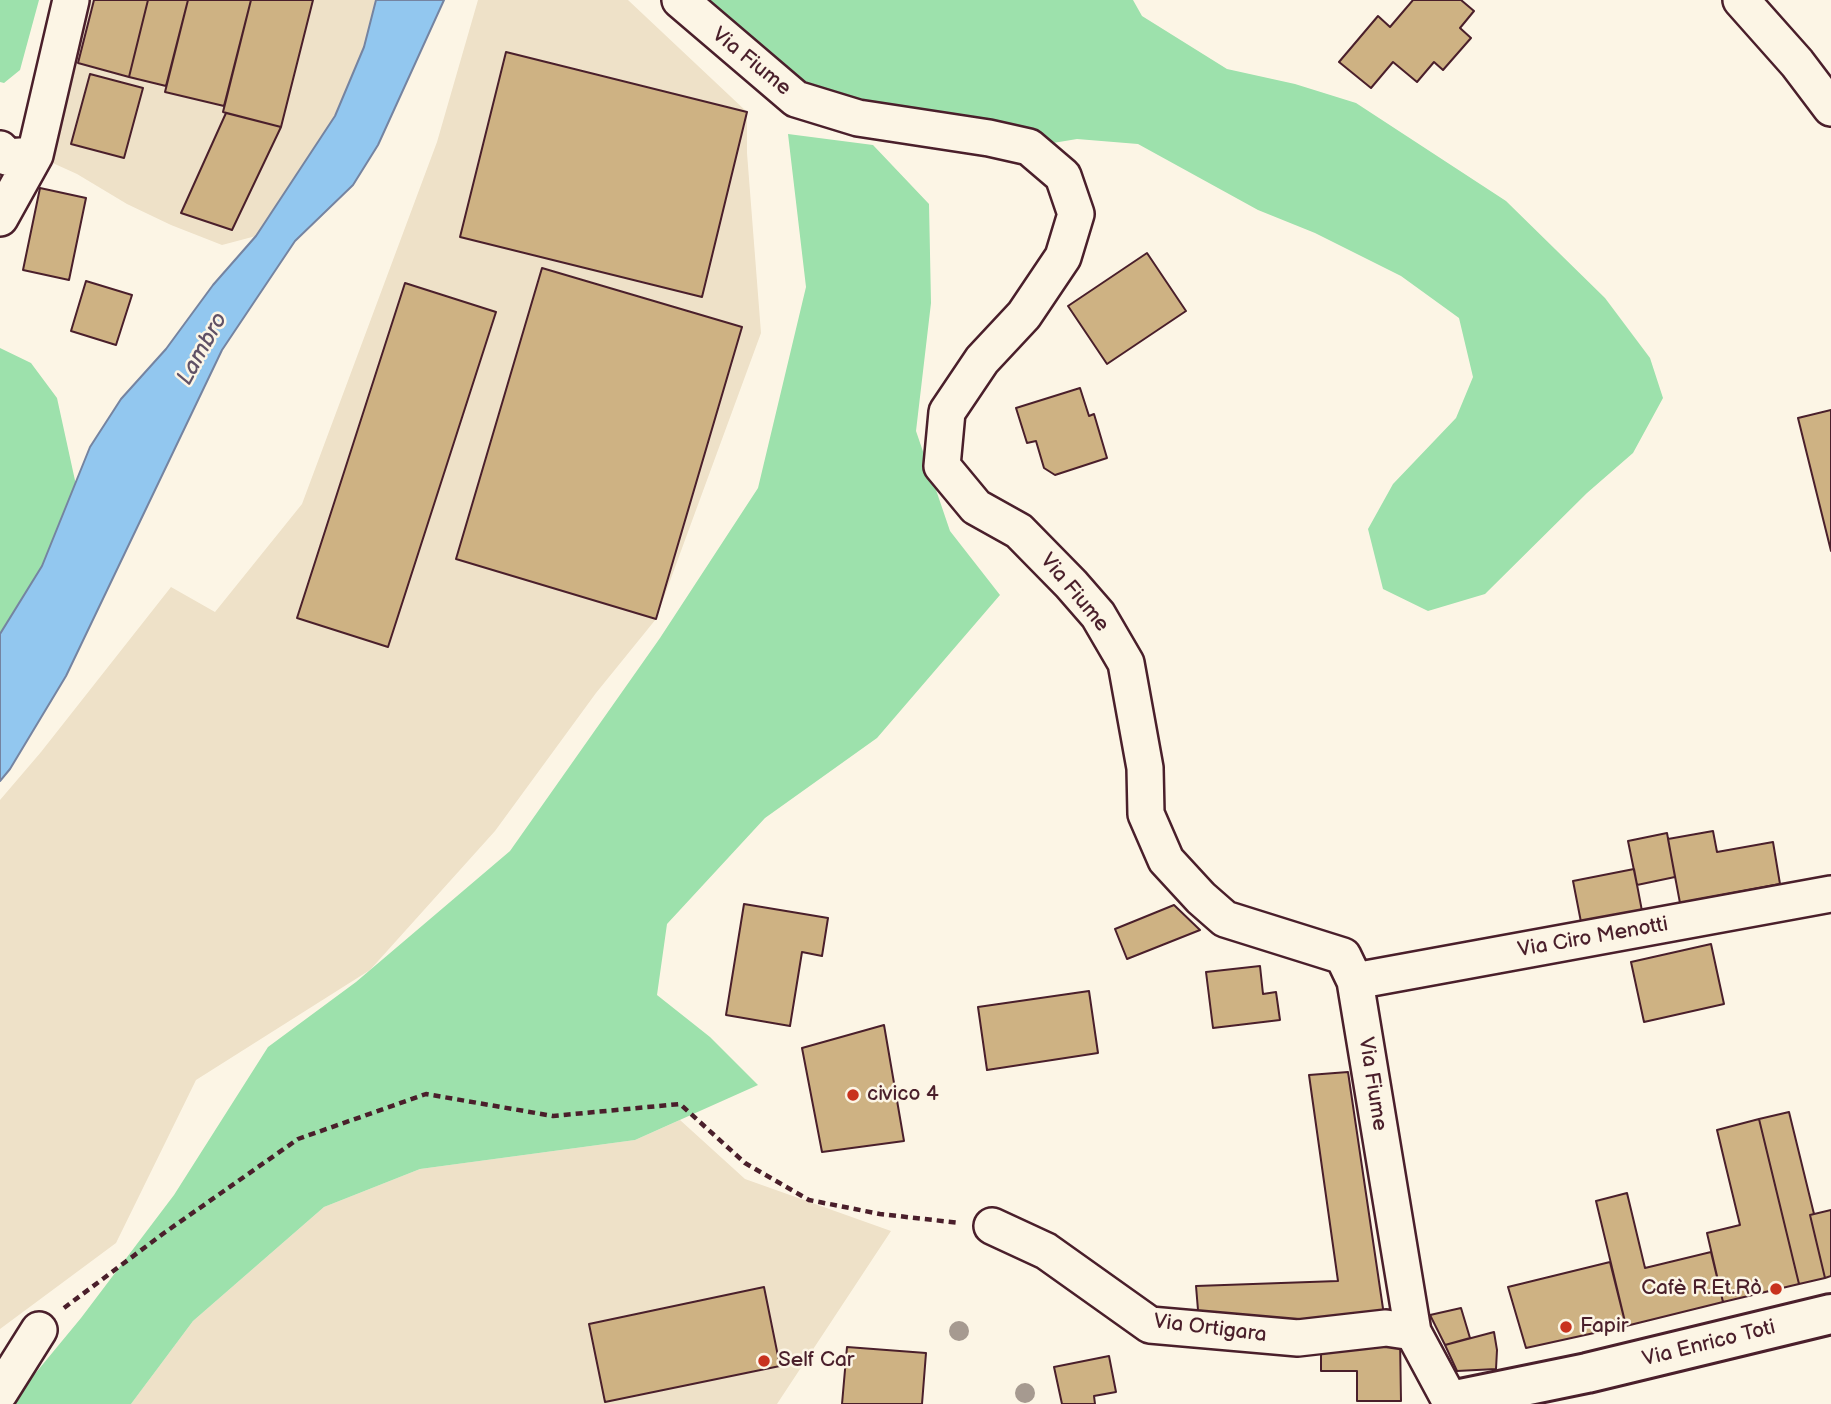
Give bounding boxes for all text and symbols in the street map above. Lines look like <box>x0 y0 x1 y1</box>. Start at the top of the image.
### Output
street label: Via Fiume <box>706 23 796 101</box>
water label: Lambro <box>172 308 234 390</box>
street label: Via Fiume <box>1034 549 1114 637</box>
street label: Via Ciro Menotti <box>1516 912 1670 964</box>
street label: Via Fiume <box>1352 1035 1392 1133</box>
place label: civico 4 <box>867 1082 939 1108</box>
marker: civico 4 <box>845 1087 861 1103</box>
place label: Cafè R.Et.Rò <box>1641 1276 1762 1302</box>
marker: Cafè R.Et.Rò <box>1768 1281 1784 1297</box>
street label: Via Ortigara <box>1152 1310 1268 1348</box>
place label: Fapir <box>1580 1314 1628 1340</box>
street label: Via Enrico Toti <box>1640 1315 1778 1373</box>
marker: Fapir <box>1558 1319 1574 1335</box>
place label: Self Car <box>778 1348 854 1374</box>
marker: Self Car <box>756 1353 772 1369</box>

